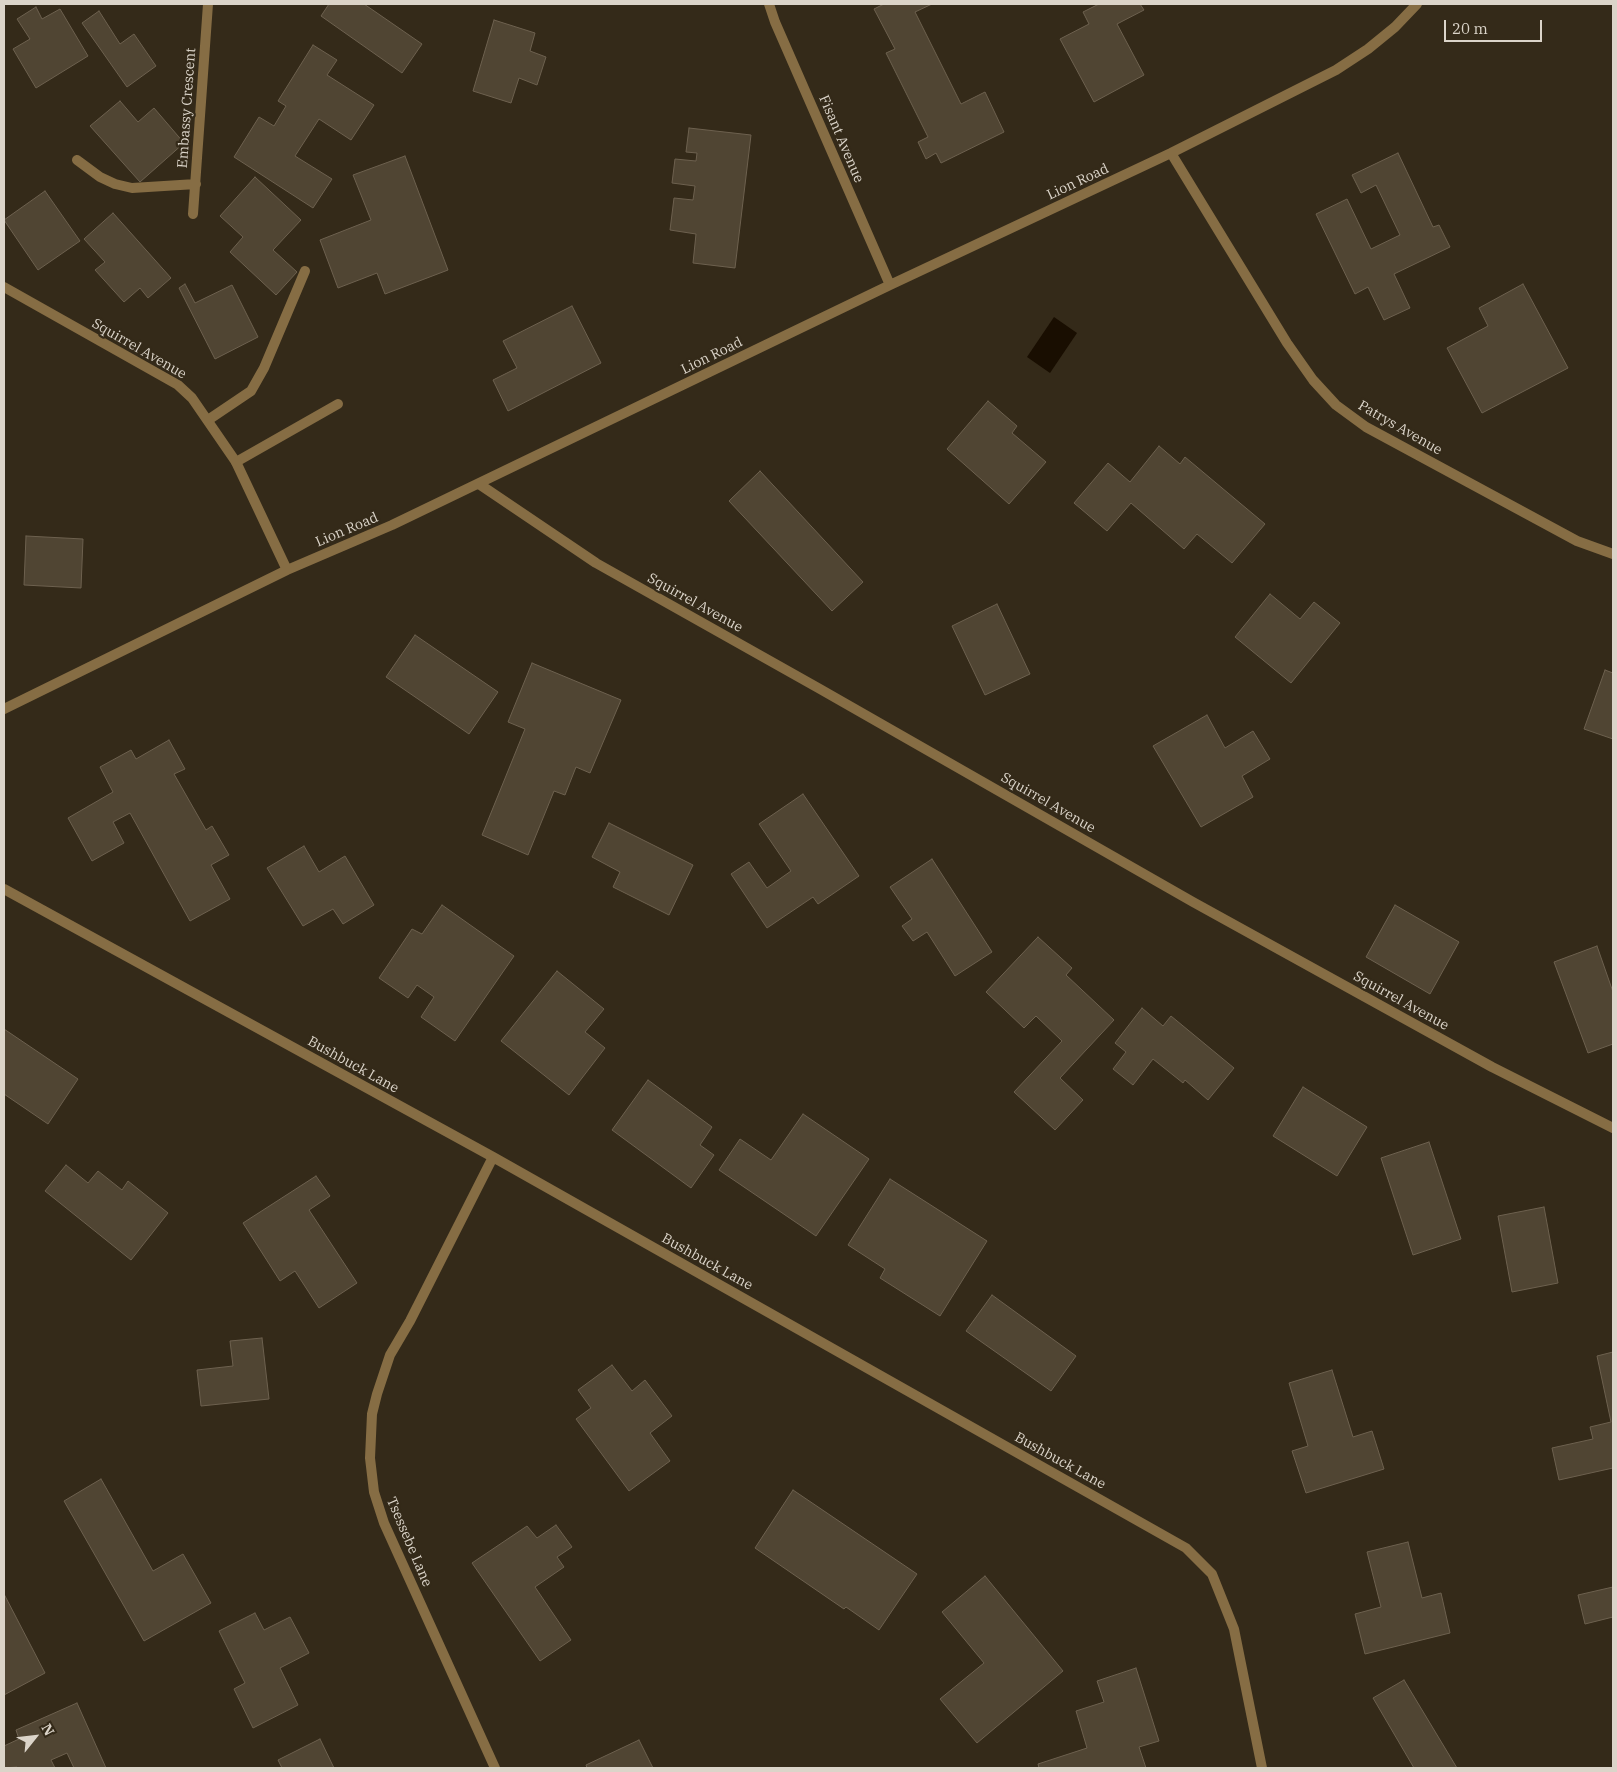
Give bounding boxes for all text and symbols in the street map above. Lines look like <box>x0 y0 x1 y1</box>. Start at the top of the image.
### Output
scale bar <box>1447 10 1544 42</box>
text: 20 m <box>1452 19 1488 38</box>
street label: Embassy Crescent <box>174 47 200 169</box>
street label: Fisant Avenue <box>815 93 867 185</box>
street label: Lion Road <box>1044 160 1112 204</box>
street label: Squirrel Avenue <box>89 315 189 383</box>
street label: Lion Road <box>679 334 745 378</box>
street label: Patrys Avenue <box>1355 397 1445 459</box>
street label: Lion Road <box>313 509 381 551</box>
street label: Squirrel Avenue <box>644 570 746 636</box>
street label: Squirrel Avenue <box>998 769 1098 837</box>
street label: Squirrel Avenue <box>1350 968 1452 1034</box>
street label: Bushbuck Lane <box>305 1033 401 1097</box>
street label: Bushbuck Lane <box>659 1230 755 1294</box>
street label: Bushbuck Lane <box>1012 1429 1108 1493</box>
street label: Tsessebe Lane <box>383 1495 435 1589</box>
north arrow <box>10 1712 60 1762</box>
text: N <box>38 1721 59 1739</box>

